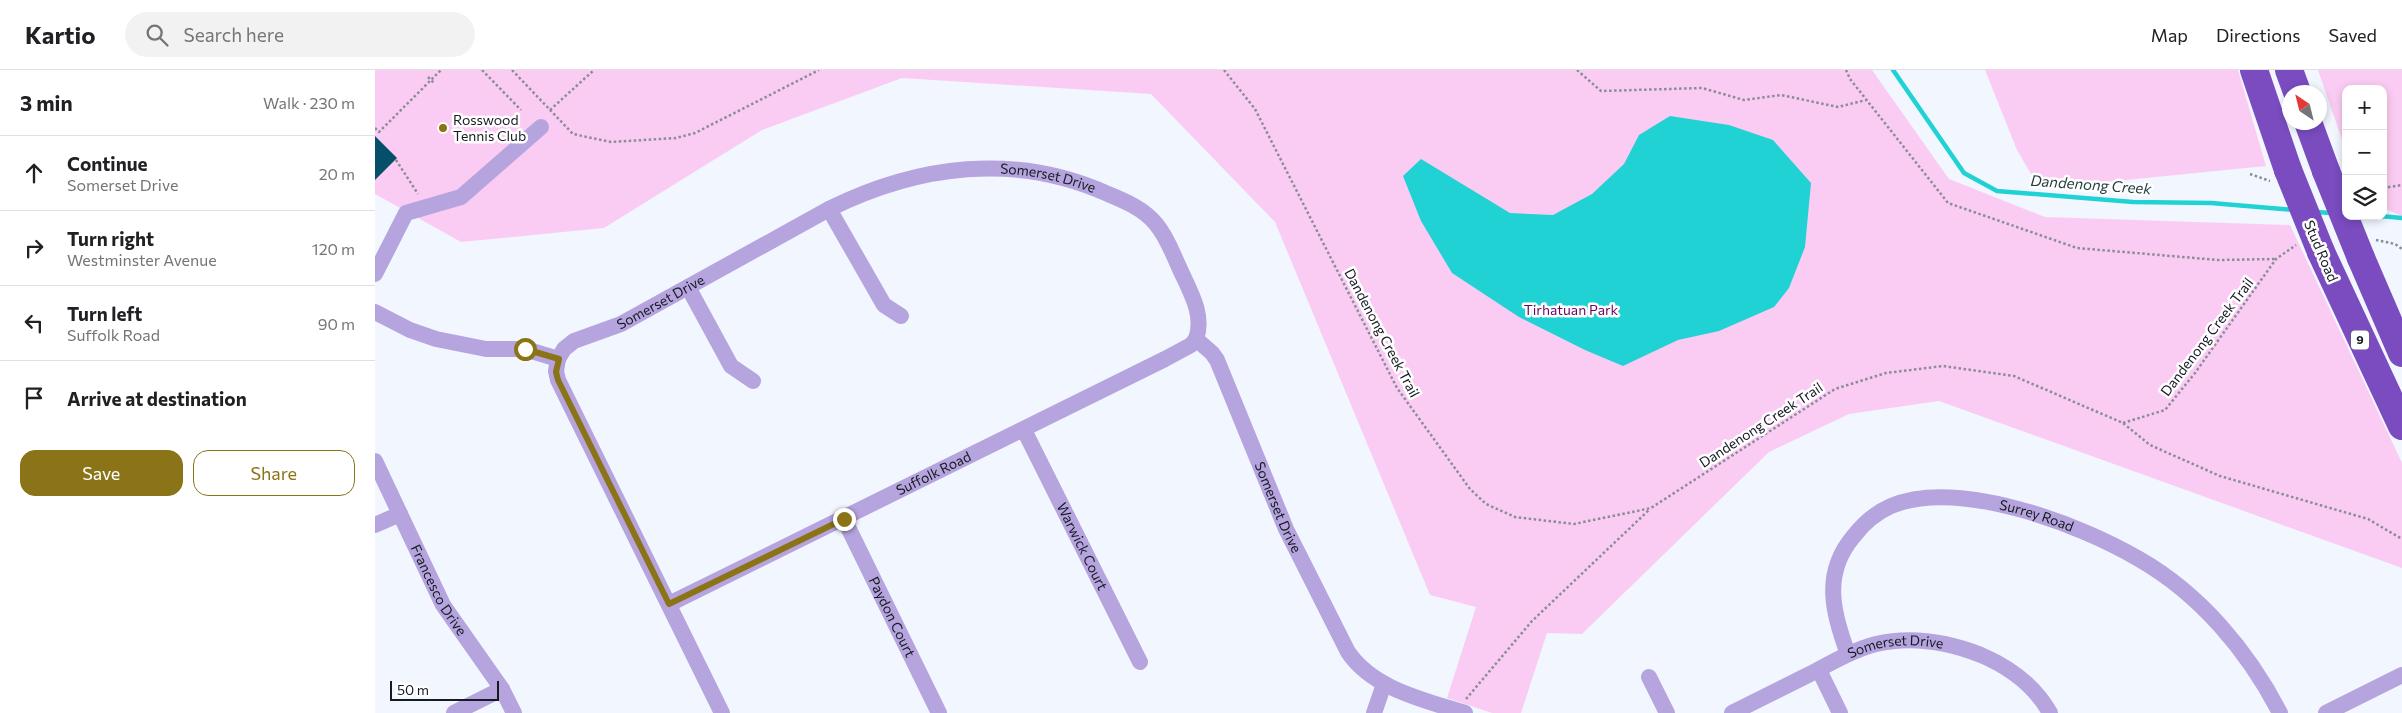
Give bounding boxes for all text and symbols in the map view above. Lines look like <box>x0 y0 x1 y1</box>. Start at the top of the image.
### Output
search box <box>125 12 475 57</box>
text: Kartio <box>25 20 95 49</box>
icon: search <box>143 21 171 49</box>
text: Search here <box>183 23 284 46</box>
text: Map <box>2151 24 2188 46</box>
text: Directions <box>2216 24 2300 46</box>
text: Saved <box>2328 24 2377 46</box>
north arrow <box>2282 85 2327 130</box>
map controls <box>2342 85 2387 220</box>
button: + <box>2342 85 2387 130</box>
text: 3 min <box>20 90 73 115</box>
text: Walk · 230 m <box>263 93 355 112</box>
place label: Rosswood Tennis Club <box>453 111 526 144</box>
marker: Rosswood Tennis Club <box>437 122 449 134</box>
button: − <box>2342 130 2387 175</box>
text: Continue <box>67 152 147 175</box>
icon: ahead <box>20 159 48 187</box>
street label: Somerset Drive <box>1000 160 1098 196</box>
text: 20 m <box>319 164 355 183</box>
water label: Dandenong Creek <box>2030 171 2153 197</box>
text: Somerset Drive <box>67 175 178 194</box>
button: layers <box>2342 175 2387 220</box>
street label: Stud Road <box>2301 218 2342 284</box>
text: Turn right <box>67 227 154 250</box>
icon: right <box>20 234 48 262</box>
text: 120 m <box>312 239 355 258</box>
text: Westminster Avenue <box>67 250 217 269</box>
street label: Dandenong Creek Trail <box>1341 265 1424 400</box>
street label: Somerset Drive <box>614 271 707 333</box>
street label: Dandenong Creek Trail <box>2157 274 2257 399</box>
park label: Tirhatuan Park <box>1524 301 1619 318</box>
text: Turn left <box>67 302 142 325</box>
icon: left <box>20 309 48 337</box>
text: 90 m <box>318 314 355 333</box>
text: Suffolk Road <box>67 325 160 344</box>
road number: 9 <box>2351 330 2369 350</box>
route start <box>514 338 537 361</box>
street label: Dandenong Creek Trail <box>1696 378 1826 471</box>
icon: arrive <box>20 384 48 412</box>
text: Arrive at destination <box>67 387 247 410</box>
street label: Suffolk Road <box>893 447 974 499</box>
button: Save <box>20 450 183 496</box>
button: Share <box>193 450 355 496</box>
street label: Somerset Drive <box>1251 459 1306 555</box>
street label: Surrey Road <box>1998 496 2076 535</box>
street label: Warwick Court <box>1054 499 1112 593</box>
route end <box>833 508 856 531</box>
street label: Francesco Drive <box>408 542 471 639</box>
street label: Paydon Court <box>866 574 919 660</box>
street label: Somerset Drive <box>1845 631 1945 662</box>
scale bar <box>390 678 499 701</box>
text: 50 m <box>397 681 429 698</box>

